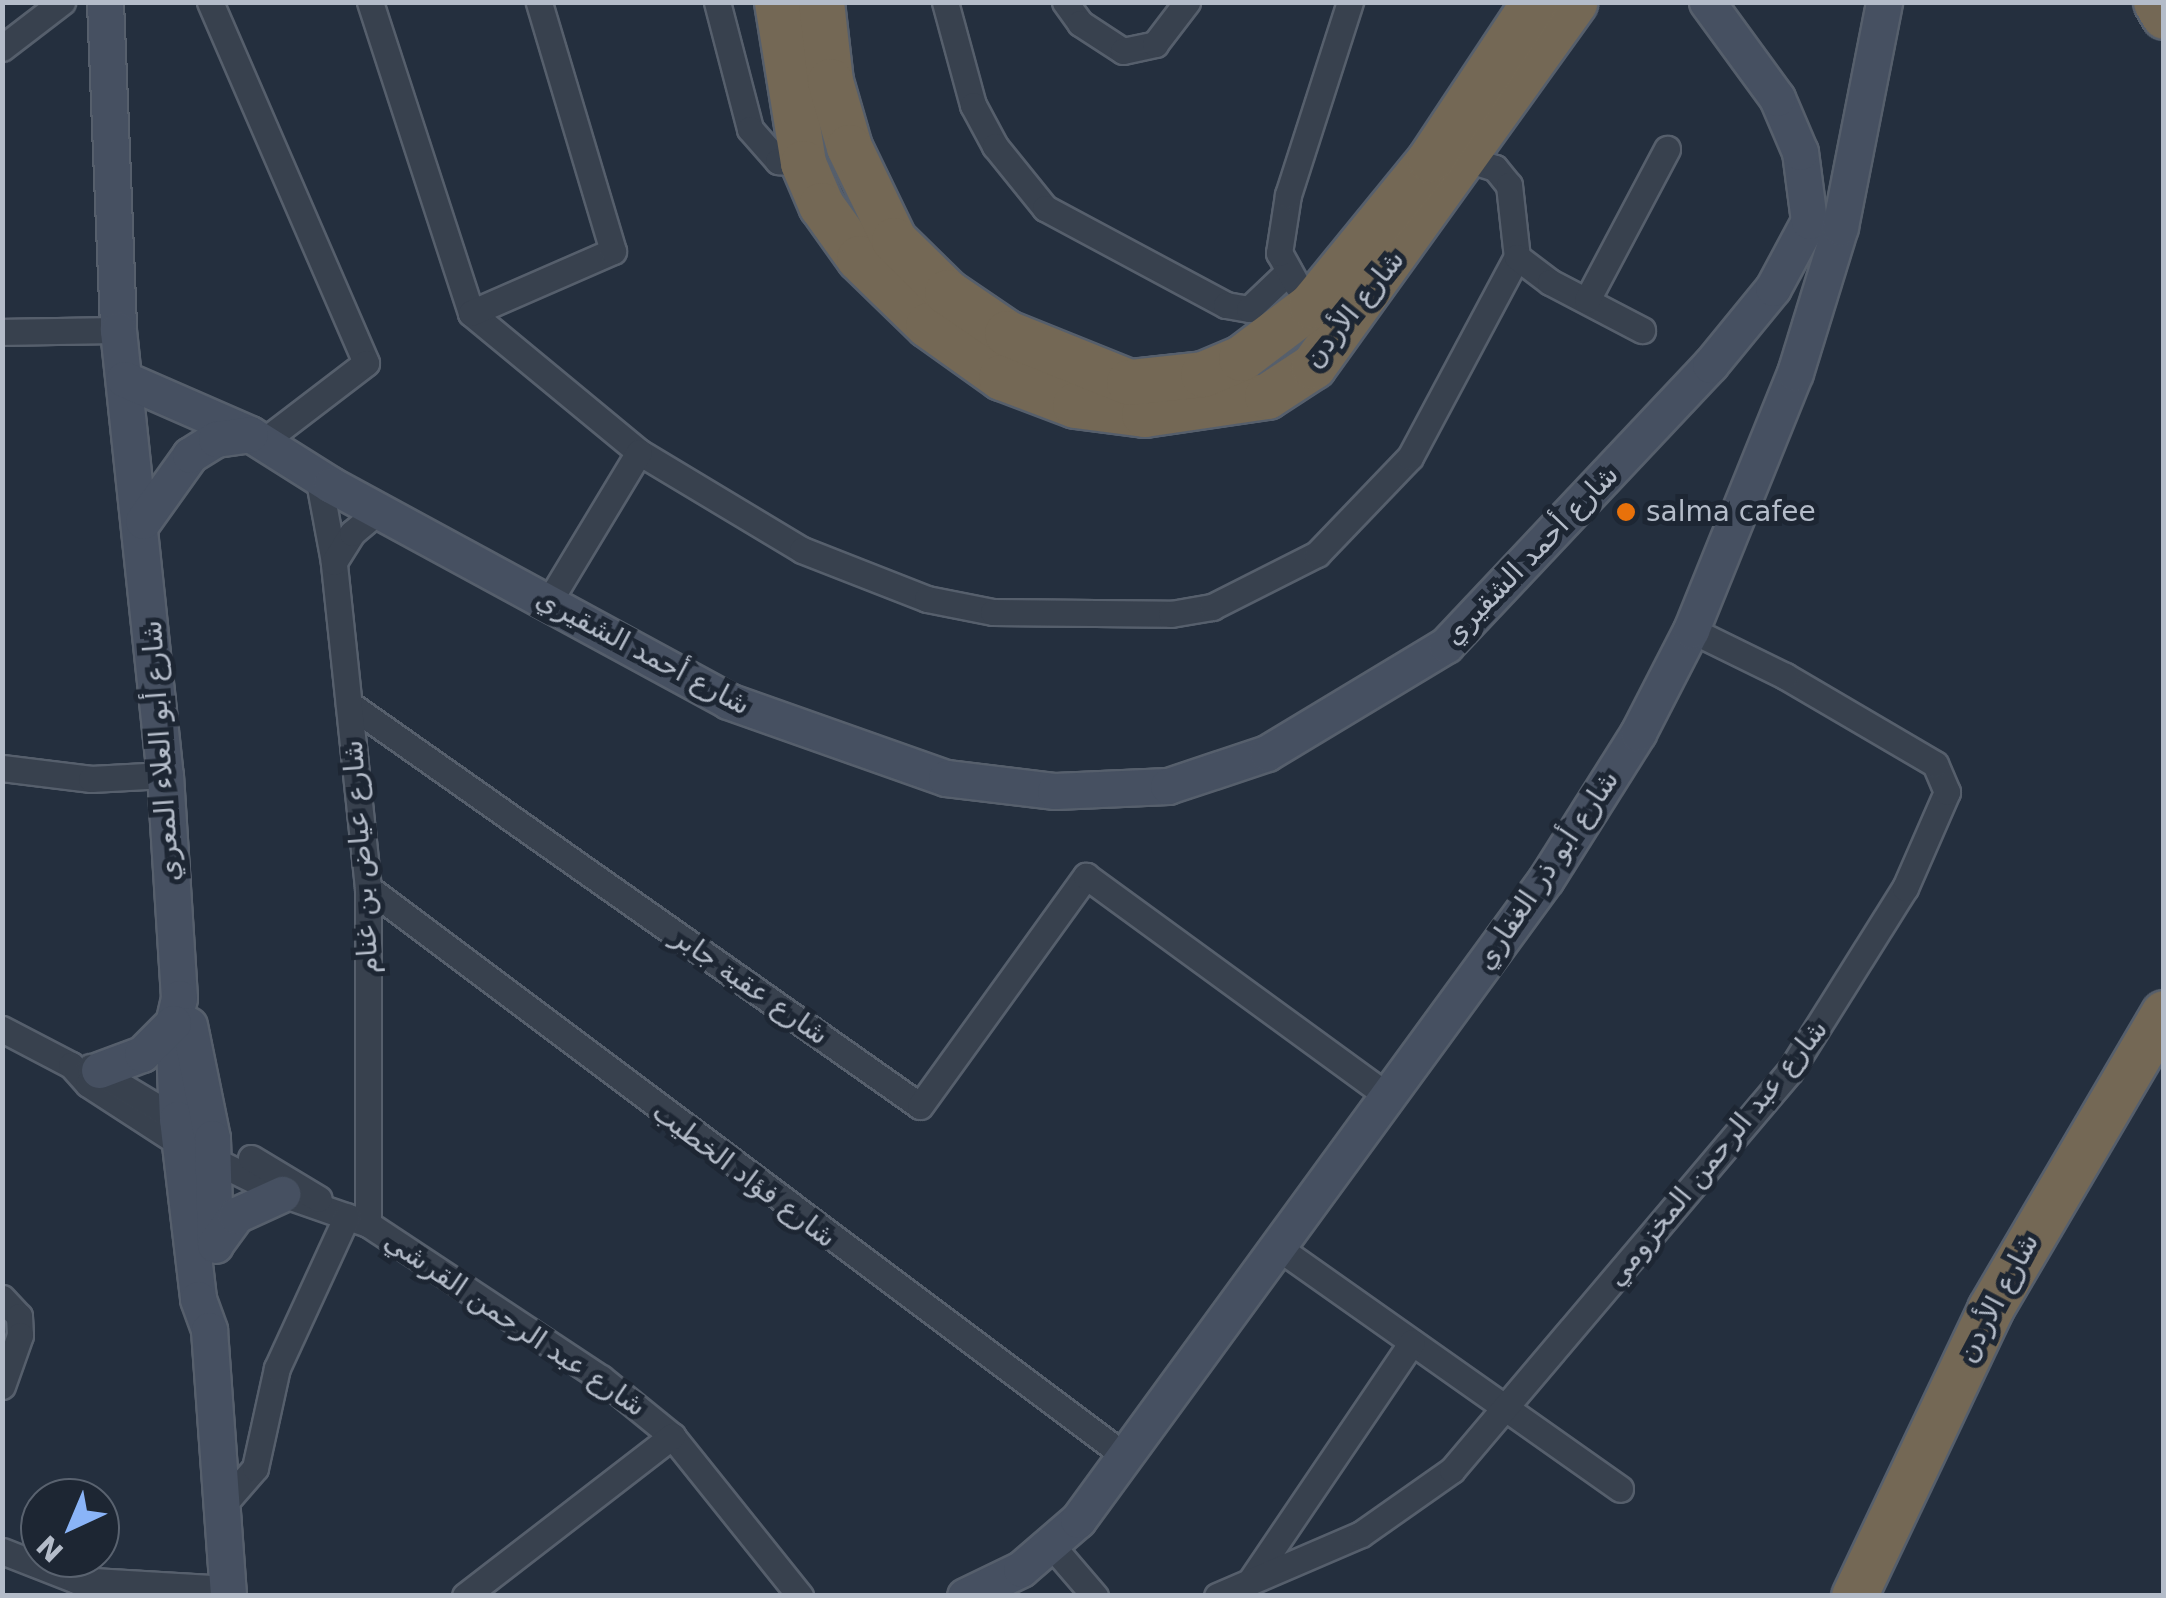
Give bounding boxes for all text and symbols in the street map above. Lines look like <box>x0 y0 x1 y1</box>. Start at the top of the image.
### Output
street label: شارع الأردن <box>1296 243 1412 375</box>
street label: شارع أحمد الشقيري <box>1437 458 1625 652</box>
place label: salma cafee <box>1646 495 1816 529</box>
marker: salma cafee <box>1615 501 1637 523</box>
street label: شارع أحمد الشقيري <box>530 581 756 723</box>
street label: شارع أبو العلاء المعري <box>135 619 187 883</box>
street label: شارع عياض بن غنام <box>336 739 386 975</box>
street label: شارع أبو ذر الغفاري <box>1468 764 1626 976</box>
street label: شارع عقبة جابر <box>665 920 835 1052</box>
street label: شارع عبد الرحمن المخزومي <box>1599 1013 1835 1293</box>
street label: شارع فؤاد الخطيب <box>645 1095 843 1255</box>
street label: شارع عبد الرحمن القرشي <box>378 1224 652 1424</box>
street label: شارع الأردن <box>1950 1228 2046 1368</box>
north arrow <box>20 1478 120 1578</box>
text: N <box>30 1528 70 1569</box>

